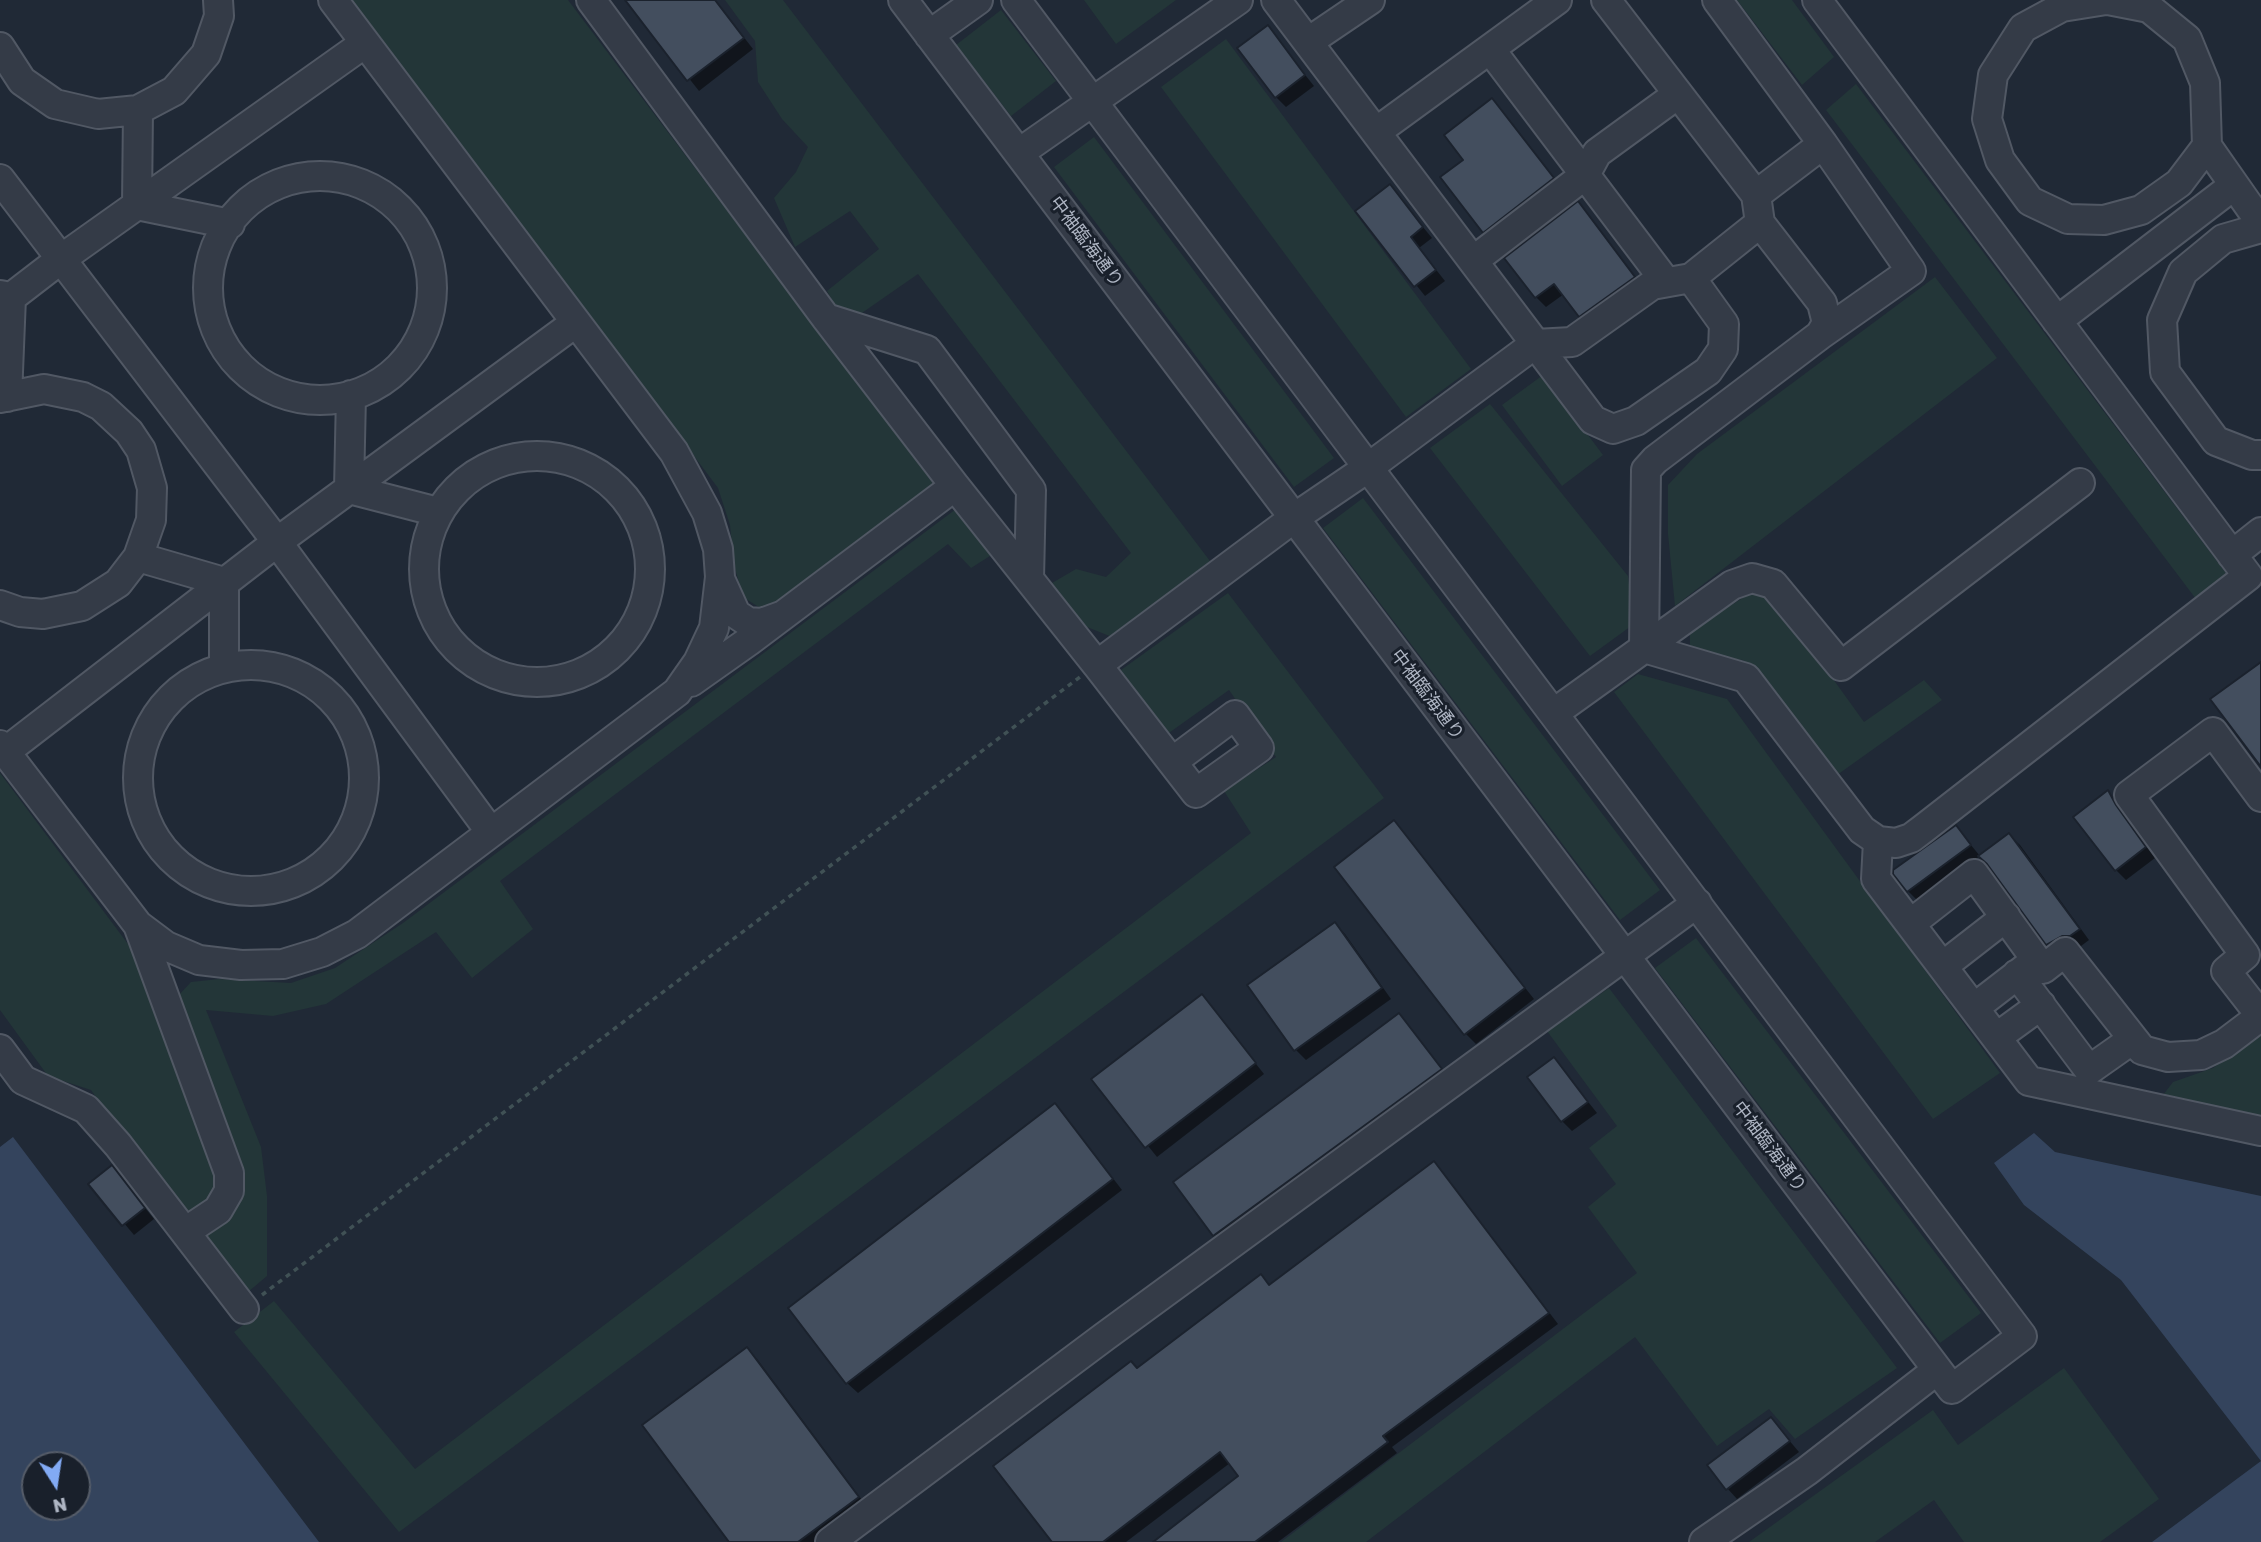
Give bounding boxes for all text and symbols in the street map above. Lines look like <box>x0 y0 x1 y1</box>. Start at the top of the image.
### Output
street label: 中袖臨海通り <box>1045 192 1127 292</box>
street label: 中袖臨海通り <box>1386 645 1468 745</box>
street label: 中袖臨海通り <box>1728 1097 1810 1197</box>
north arrow <box>21 1451 91 1521</box>
text: N <box>51 1492 69 1518</box>

